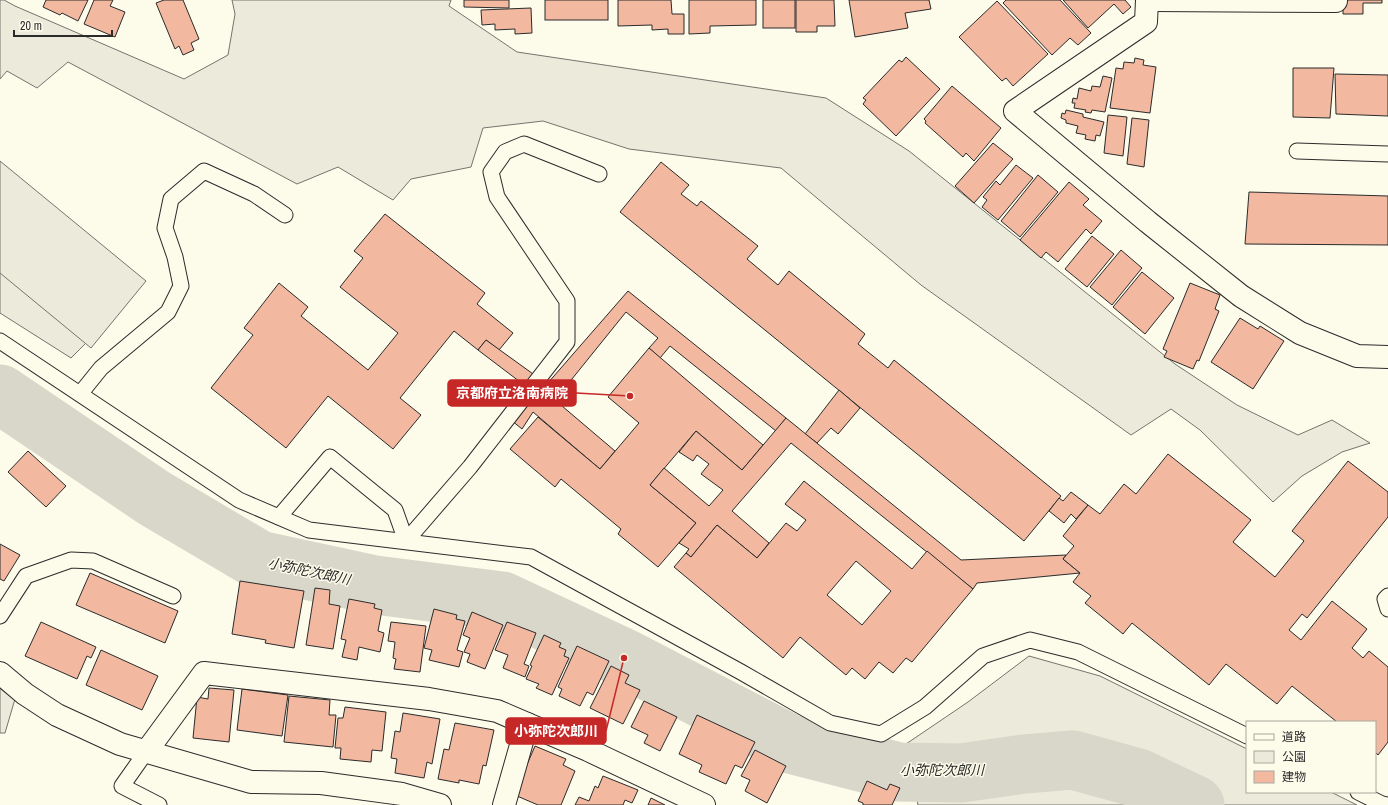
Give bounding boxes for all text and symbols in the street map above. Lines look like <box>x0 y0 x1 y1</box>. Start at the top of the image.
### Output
scale bar <box>14 12 112 38</box>
text: 20 m <box>20 18 42 34</box>
callout: 京都府立洛南病院 <box>448 380 576 406</box>
text: 京都府立洛南病院 <box>456 384 568 402</box>
water label: 小弥陀次郎川 <box>266 553 354 589</box>
callout: 小弥陀次郎川 <box>506 718 606 744</box>
legend <box>1246 721 1376 793</box>
text: 小弥陀次郎川 <box>514 722 598 740</box>
text: 道路 <box>1282 729 1306 745</box>
text: 公園 <box>1282 749 1306 765</box>
water label: 小弥陀次郎川 <box>900 761 986 779</box>
text: 建物 <box>1282 769 1306 785</box>

